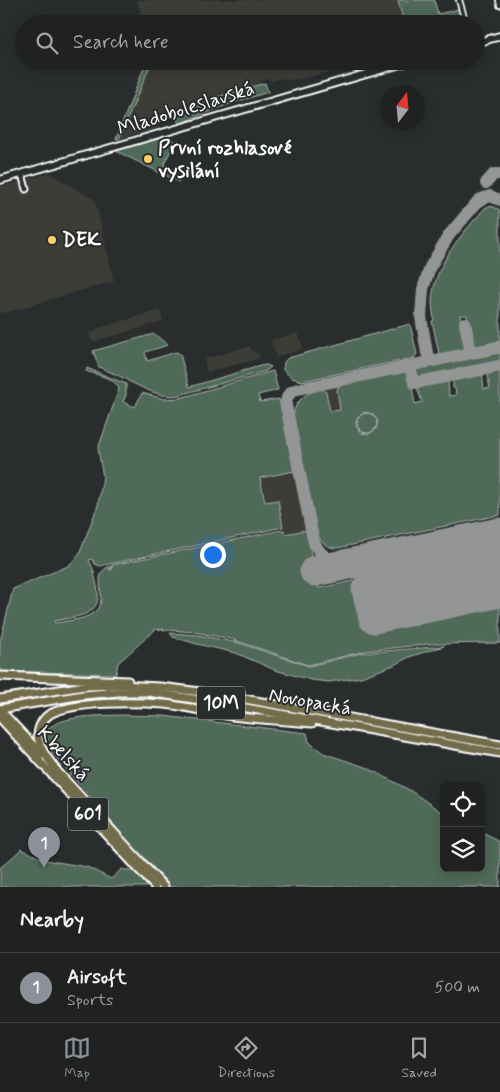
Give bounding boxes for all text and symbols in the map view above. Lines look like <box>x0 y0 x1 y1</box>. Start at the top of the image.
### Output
search box <box>15 15 485 70</box>
icon: search <box>33 29 61 57</box>
text: Search here <box>73 30 169 55</box>
street label: Mladoboleslavská <box>114 75 258 143</box>
north arrow <box>380 85 425 130</box>
place label: První rozhlasové vysilání <box>158 135 292 185</box>
marker: První rozhlasové vysilání <box>142 153 154 165</box>
place label: DEK <box>62 227 101 254</box>
marker: DEK <box>46 234 58 246</box>
your location <box>200 542 226 568</box>
street label: Novopacká <box>267 681 353 723</box>
road number: 10M <box>197 686 245 720</box>
street label: Kbelská <box>30 720 96 788</box>
map controls <box>440 782 485 872</box>
button: locate <box>440 782 485 827</box>
road number: 601 <box>68 798 108 831</box>
pin: 1 <box>28 827 60 868</box>
button: layers <box>440 827 485 872</box>
text: Nearby <box>20 906 84 934</box>
text: Airsoft <box>67 965 127 990</box>
text: 1 <box>32 977 40 998</box>
text: 500 m <box>435 977 480 998</box>
text: Sports <box>67 990 113 1011</box>
tab: Map <box>63 1034 91 1082</box>
tab: Directions <box>218 1034 275 1082</box>
tab: Saved <box>401 1034 437 1082</box>

